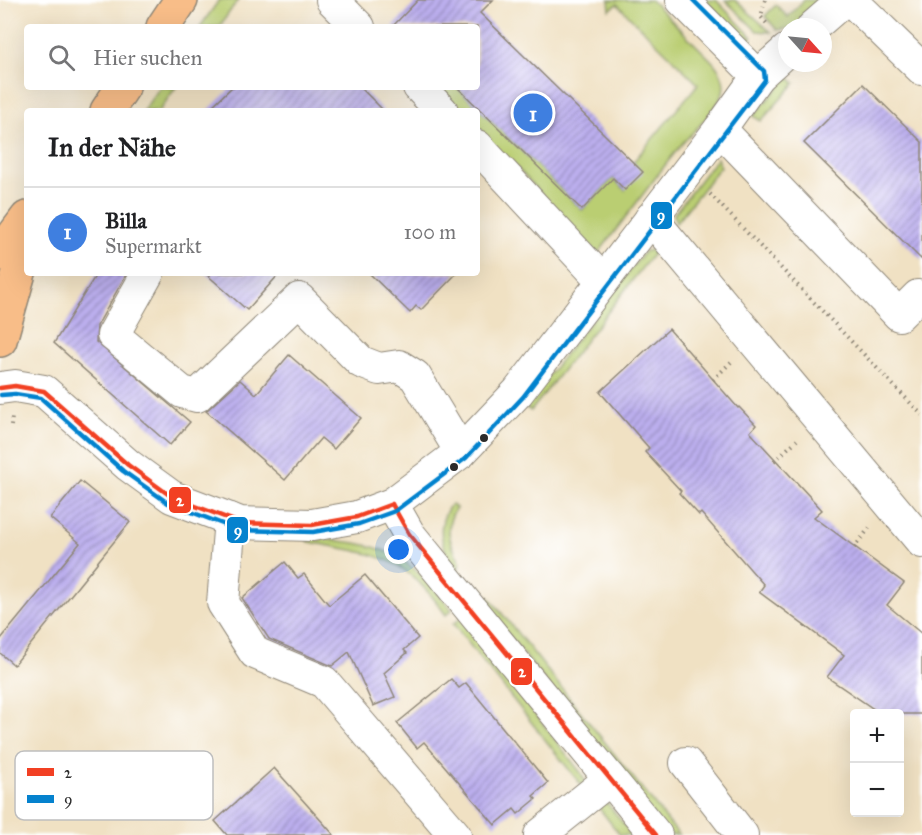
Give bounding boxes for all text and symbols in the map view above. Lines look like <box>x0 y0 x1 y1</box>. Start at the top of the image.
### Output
north arrow <box>778 18 832 72</box>
search box <box>24 24 480 90</box>
icon: search <box>45 41 78 74</box>
text: Hier suchen <box>93 44 202 71</box>
pin: 1 <box>514 90 552 136</box>
text: In der Nähe <box>48 131 176 163</box>
line badge: 9 <box>650 201 673 230</box>
text: 9 <box>657 206 665 226</box>
text: Billa <box>105 207 147 234</box>
text: 1 <box>64 220 71 244</box>
text: 100 m <box>404 220 456 244</box>
text: Supermarkt <box>105 234 202 258</box>
unlabelled marker <box>478 432 490 444</box>
unlabelled marker <box>448 461 460 473</box>
line badge: 2 <box>168 486 192 514</box>
text: 2 <box>176 491 185 510</box>
line badge: 9 <box>226 516 249 544</box>
text: 9 <box>234 521 242 541</box>
your location <box>384 535 413 564</box>
line badge: 2 <box>510 657 533 686</box>
text: 2 <box>518 662 527 681</box>
map controls <box>850 709 904 817</box>
button: + <box>850 709 904 763</box>
legend <box>15 751 213 820</box>
text: 2 <box>64 763 72 782</box>
button: − <box>850 763 904 817</box>
text: 9 <box>64 790 73 809</box>

